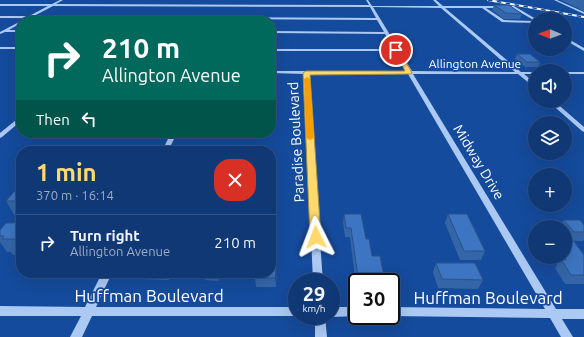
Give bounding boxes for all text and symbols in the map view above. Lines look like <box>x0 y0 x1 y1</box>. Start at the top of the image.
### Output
north arrow <box>528 12 572 56</box>
map controls <box>528 12 572 264</box>
icon: right <box>36 32 88 84</box>
text: 210 m <box>102 32 180 63</box>
pin <box>379 33 413 67</box>
icon: arrive <box>385 39 407 61</box>
street label: Allington Avenue <box>429 57 521 70</box>
button: sound <box>528 64 572 108</box>
text: Allington Avenue <box>102 65 241 85</box>
street label: Paradise Boulevard <box>285 81 307 203</box>
icon: left <box>78 108 100 130</box>
text: Then <box>36 111 70 128</box>
button: layers <box>528 116 572 160</box>
street label: Midway Drive <box>450 122 508 202</box>
text: 1 min <box>36 159 97 186</box>
button: close <box>214 159 256 201</box>
button: + <box>528 168 572 212</box>
text: 370 m · 16:14 <box>36 188 114 202</box>
position arrow <box>295 216 337 258</box>
button: − <box>528 220 572 264</box>
text: Turn right <box>70 227 140 244</box>
icon: right <box>36 232 58 254</box>
text: 210 m <box>214 234 256 251</box>
text: Allington Avenue <box>70 244 170 258</box>
speed limit sign: 30 <box>348 273 400 325</box>
text: 29 <box>303 282 325 305</box>
street label: Huffman Boulevard <box>74 286 224 305</box>
street label: Huffman Boulevard <box>413 288 563 307</box>
text: km/h <box>302 303 326 314</box>

